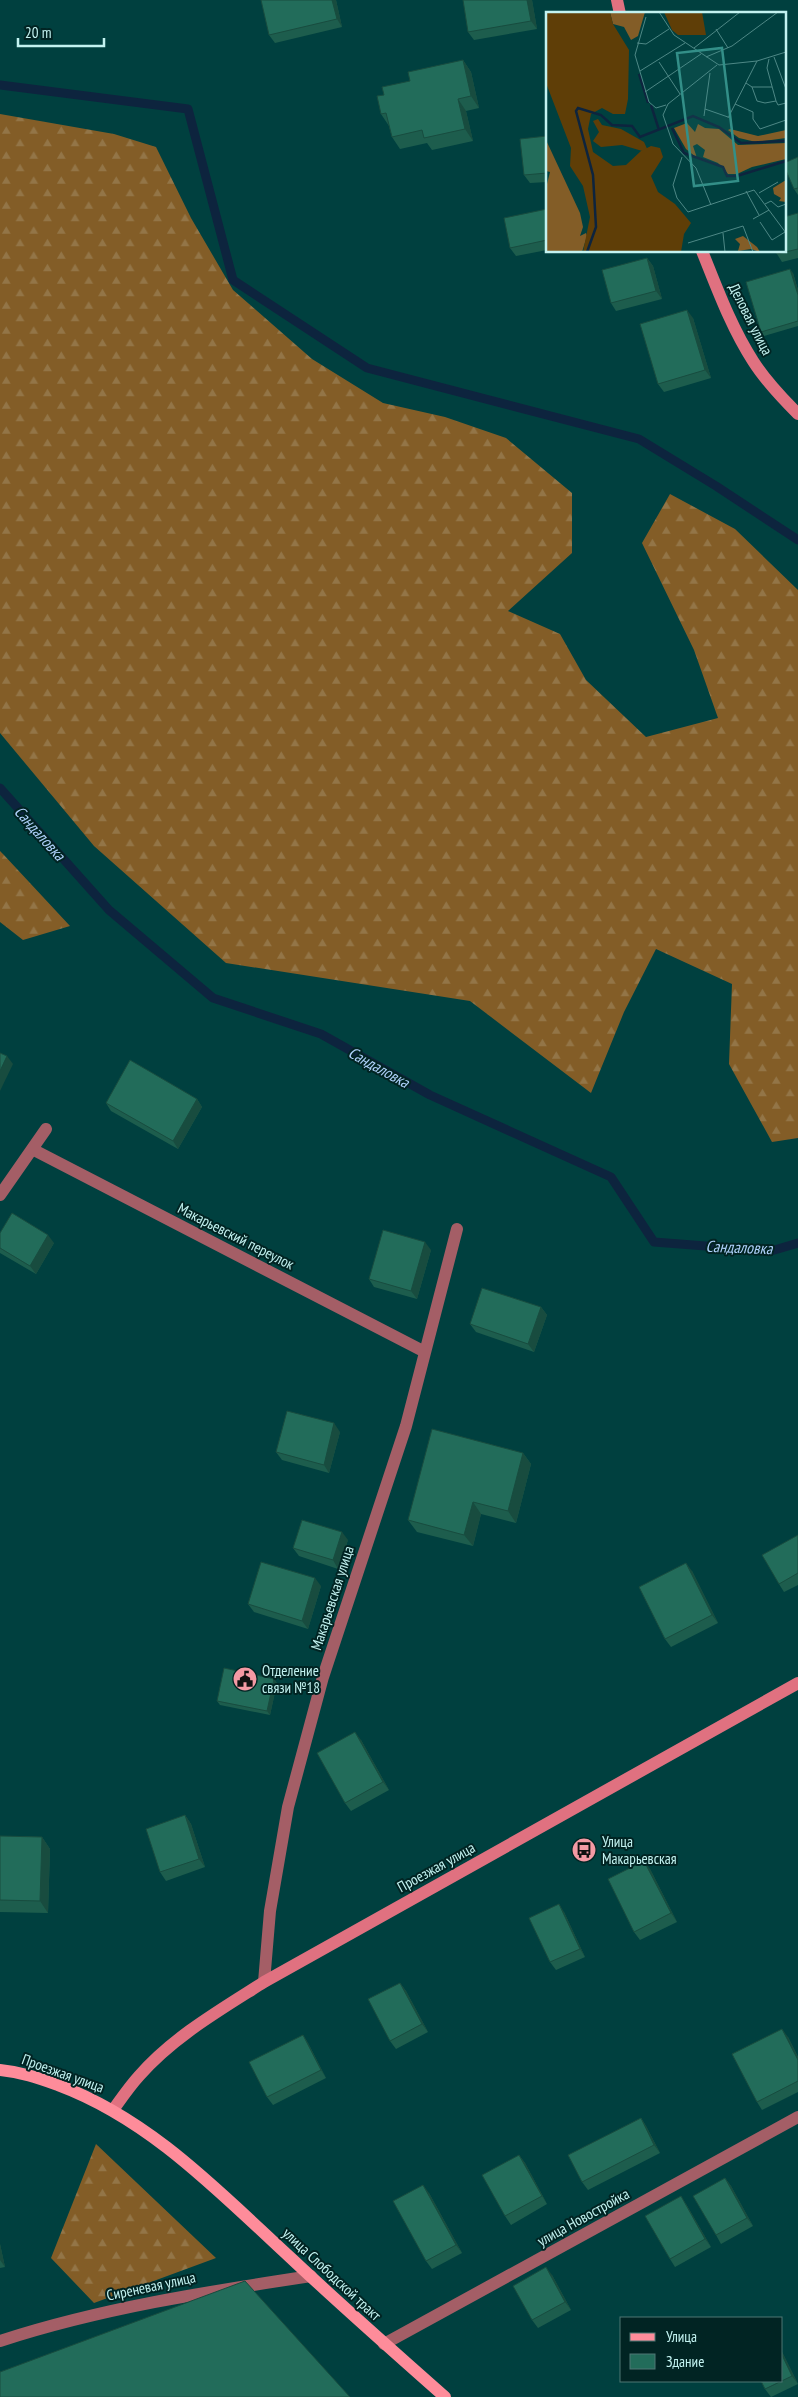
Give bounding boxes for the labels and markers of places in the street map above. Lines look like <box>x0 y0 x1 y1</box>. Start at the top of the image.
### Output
place label: Отделение связи №18 <box>262 1661 320 1697</box>
public building icon: Отделение связи №18 <box>232 1666 258 1692</box>
place label: Улица Макарьевская <box>602 1832 677 1868</box>
bus stop icon: Улица Макарьевская <box>571 1837 597 1863</box>

